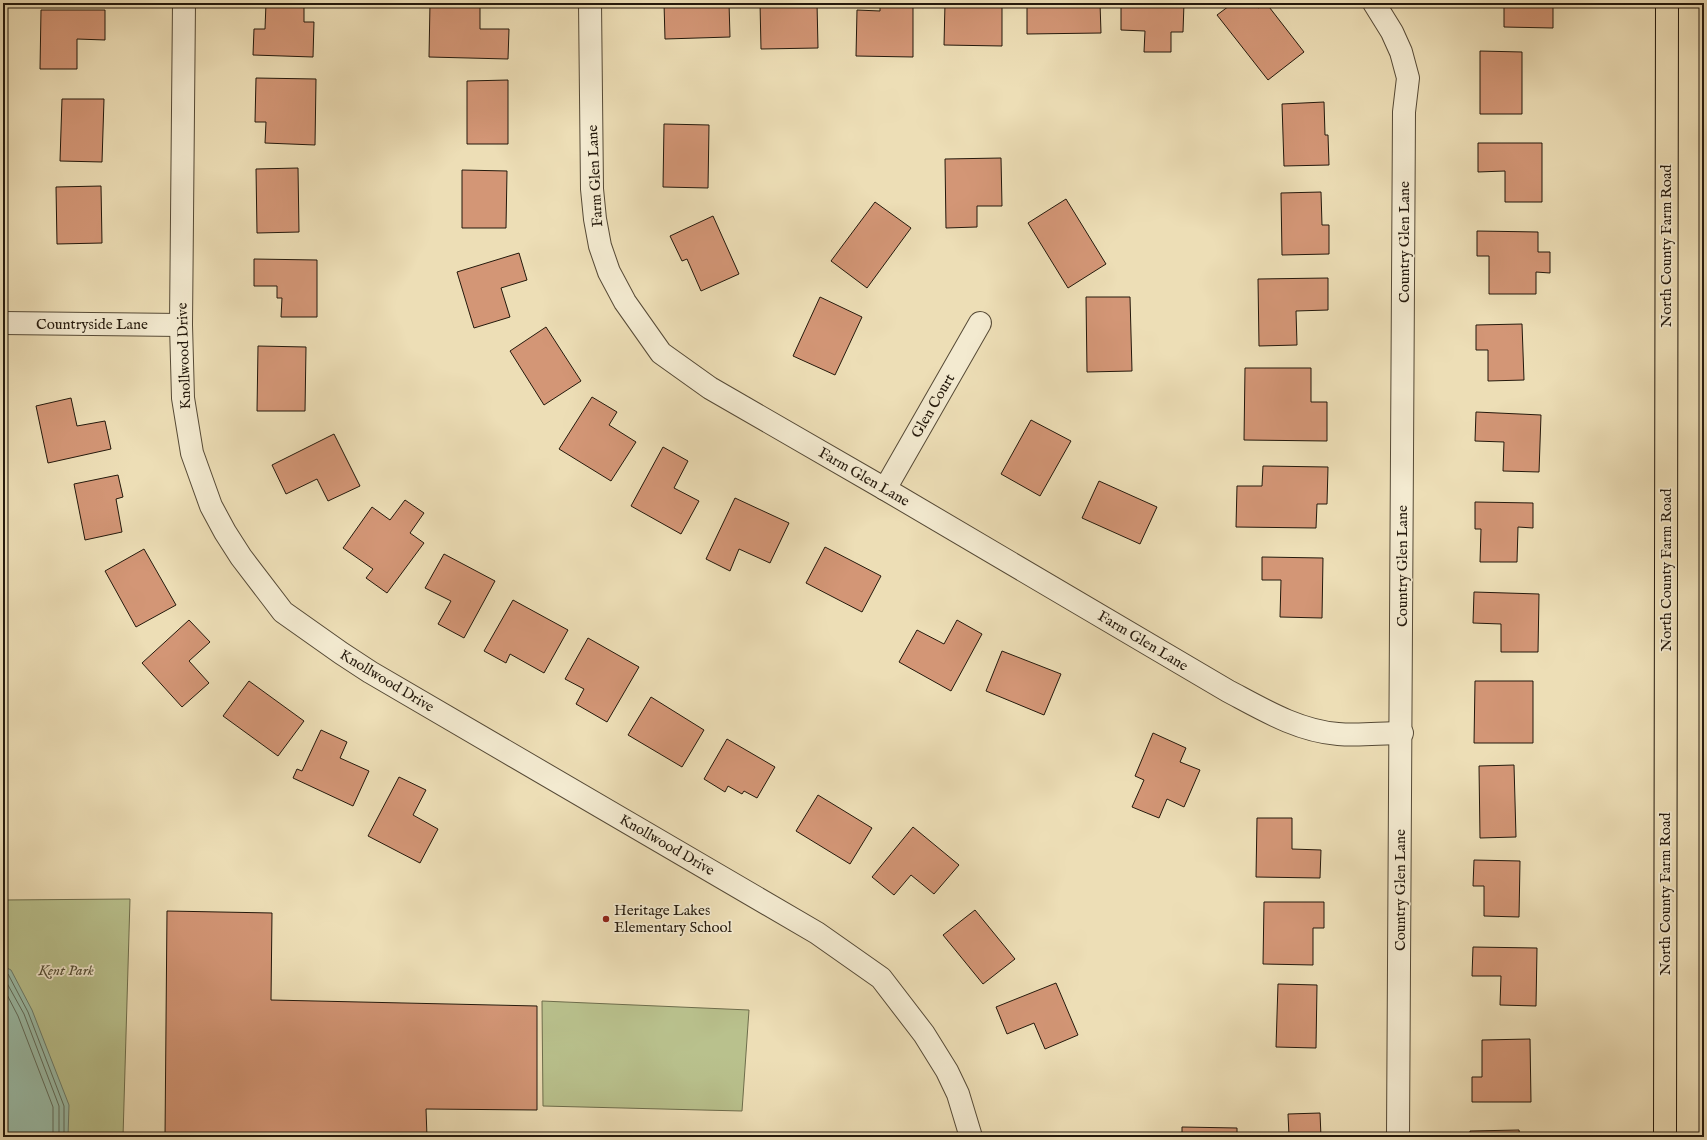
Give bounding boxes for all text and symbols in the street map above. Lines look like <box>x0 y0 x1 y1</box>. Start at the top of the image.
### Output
street label: Farm Glen Lane <box>583 124 607 228</box>
street label: North County Farm Road <box>1657 164 1676 327</box>
street label: Country Glen Lane <box>1395 181 1414 303</box>
street label: Knollwood Drive <box>173 302 195 410</box>
street label: Countryside Lane <box>36 315 148 334</box>
street label: Glen Court <box>907 370 959 442</box>
street label: Farm Glen Lane <box>815 443 913 511</box>
street label: North County Farm Road <box>1657 488 1676 651</box>
street label: Country Glen Lane <box>1393 505 1412 627</box>
street label: Farm Glen Lane <box>1094 607 1192 676</box>
street label: Knollwood Drive <box>336 645 438 717</box>
street label: Knollwood Drive <box>616 810 718 880</box>
street label: North County Farm Road <box>1656 812 1675 975</box>
street label: Country Glen Lane <box>1391 829 1410 951</box>
place label: Heritage Lakes Elementary School <box>614 901 733 937</box>
marker: Heritage Lakes Elementary School <box>601 914 611 924</box>
park label: Kent Park <box>37 961 94 980</box>

